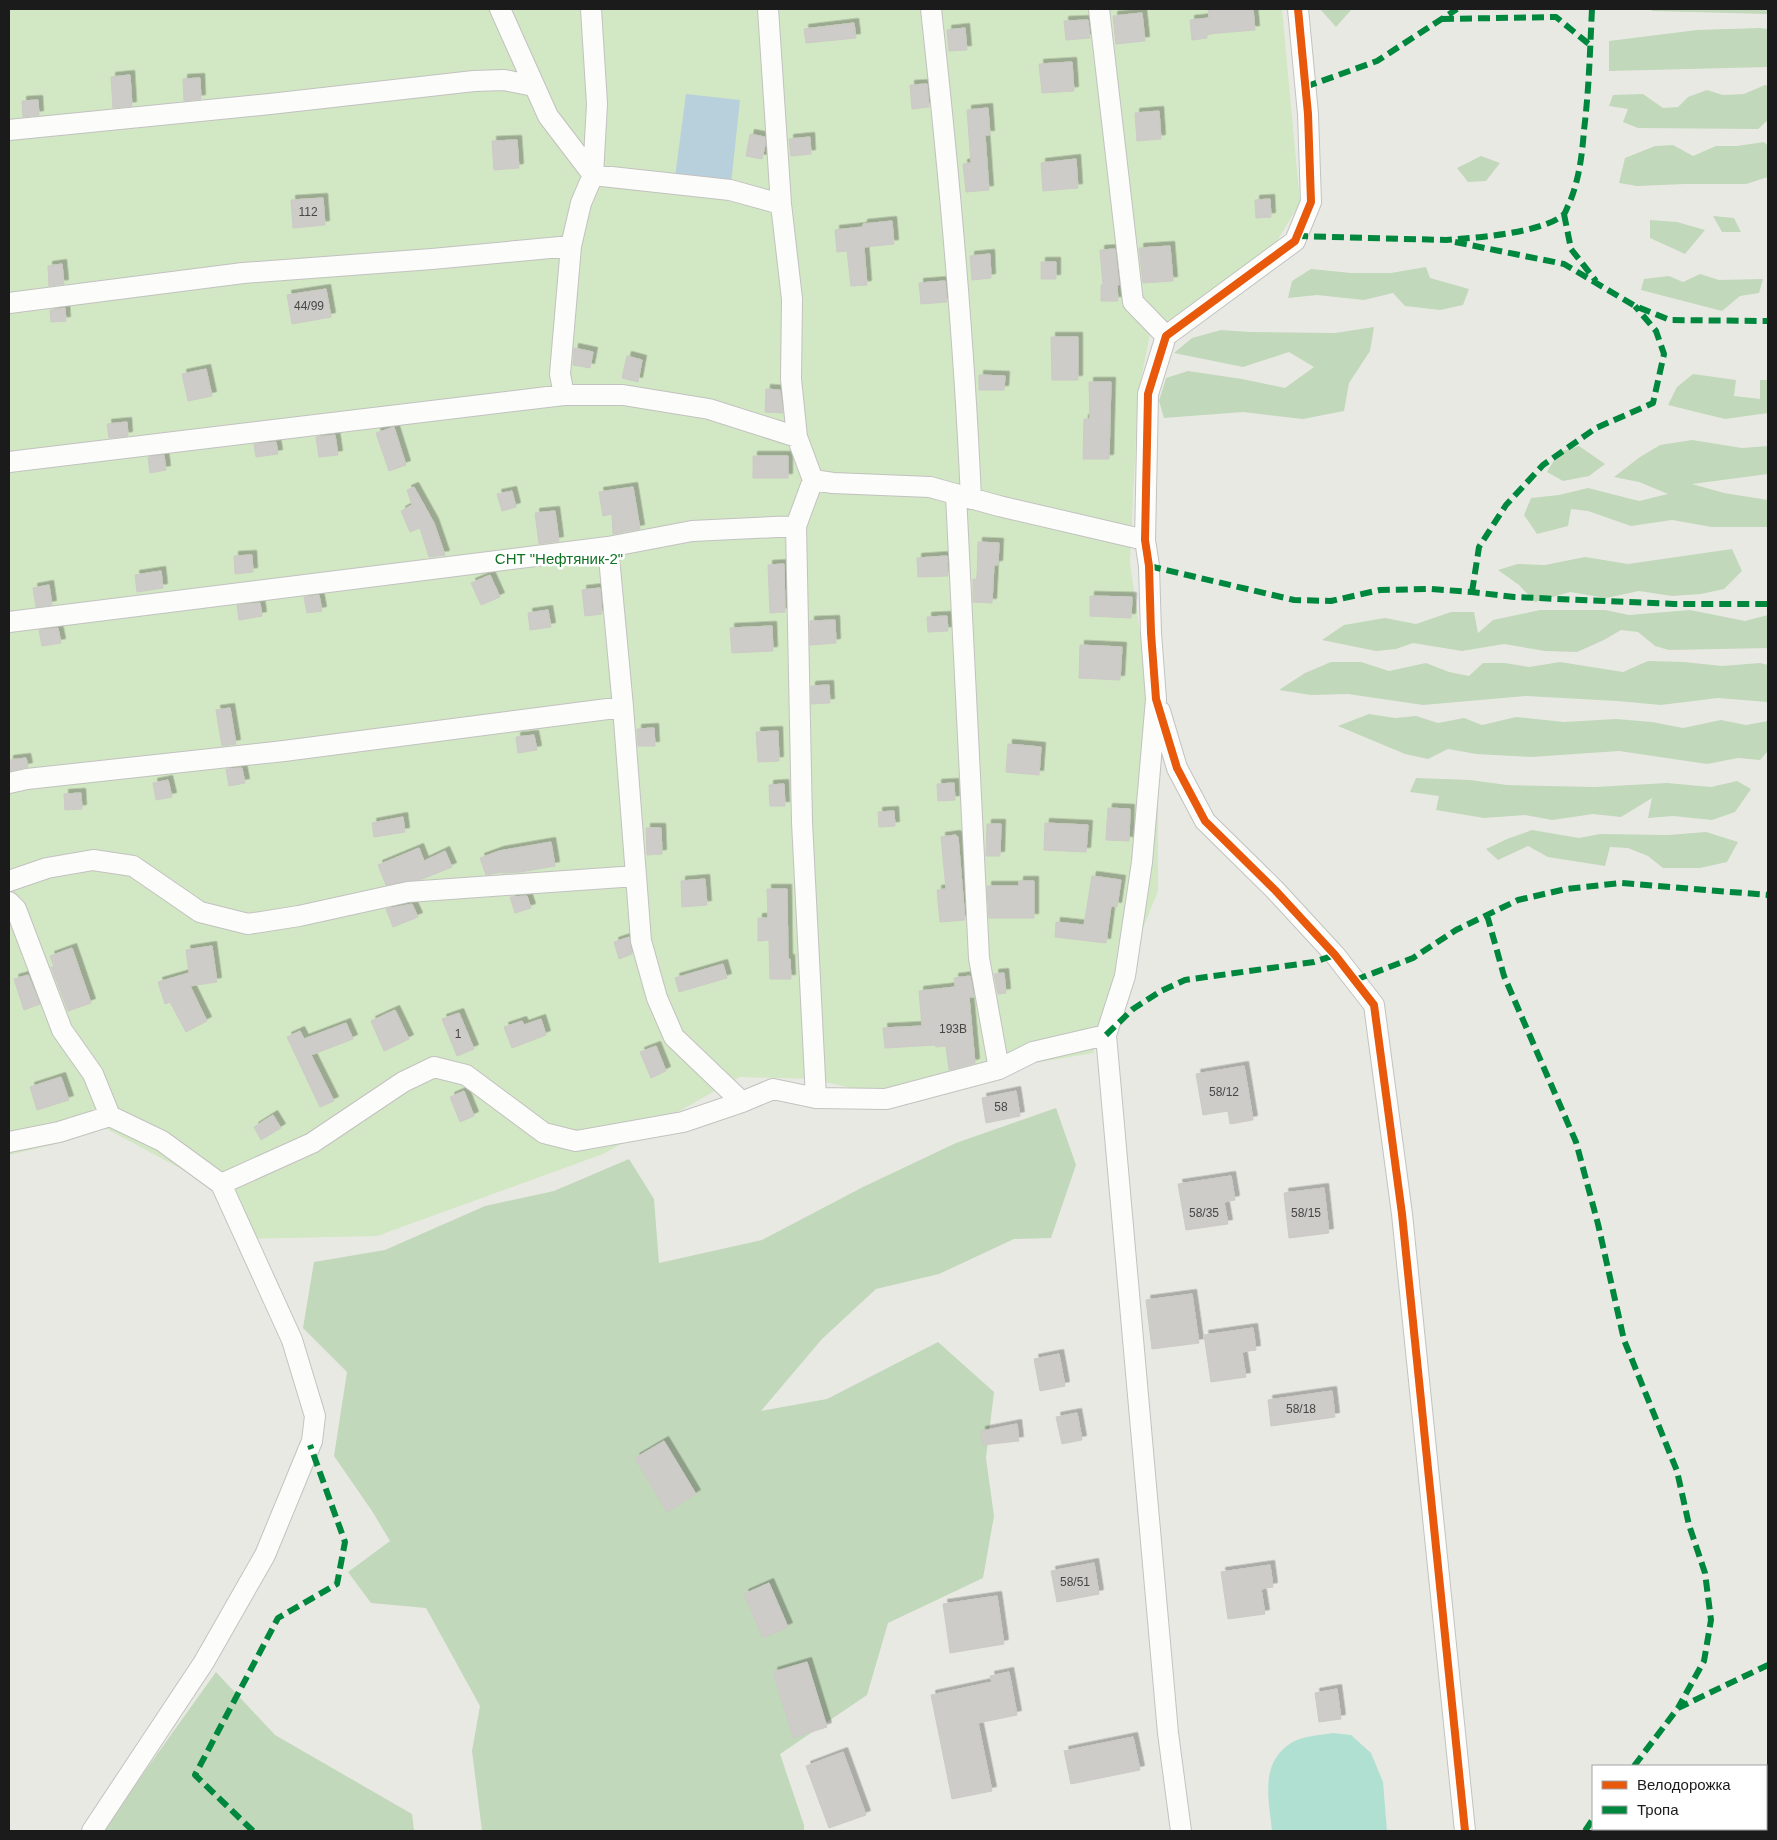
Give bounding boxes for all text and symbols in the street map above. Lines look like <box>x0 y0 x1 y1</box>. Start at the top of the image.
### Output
house number: 112 <box>298 205 318 219</box>
house number: 44/99 <box>294 299 324 313</box>
park label: СНТ "Нефтяник-2" <box>495 550 623 567</box>
house number: 193В <box>939 1022 967 1036</box>
house number: 1 <box>455 1027 462 1041</box>
house number: 58/12 <box>1209 1085 1239 1099</box>
house number: 58 <box>994 1100 1008 1114</box>
house number: 58/35 <box>1189 1206 1219 1220</box>
house number: 58/15 <box>1291 1206 1321 1220</box>
house number: 58/18 <box>1286 1402 1316 1416</box>
house number: 58/51 <box>1060 1575 1090 1589</box>
legend <box>1592 1765 1767 1830</box>
text: Велодорожка <box>1637 1776 1731 1793</box>
text: Тропа <box>1637 1801 1679 1818</box>

